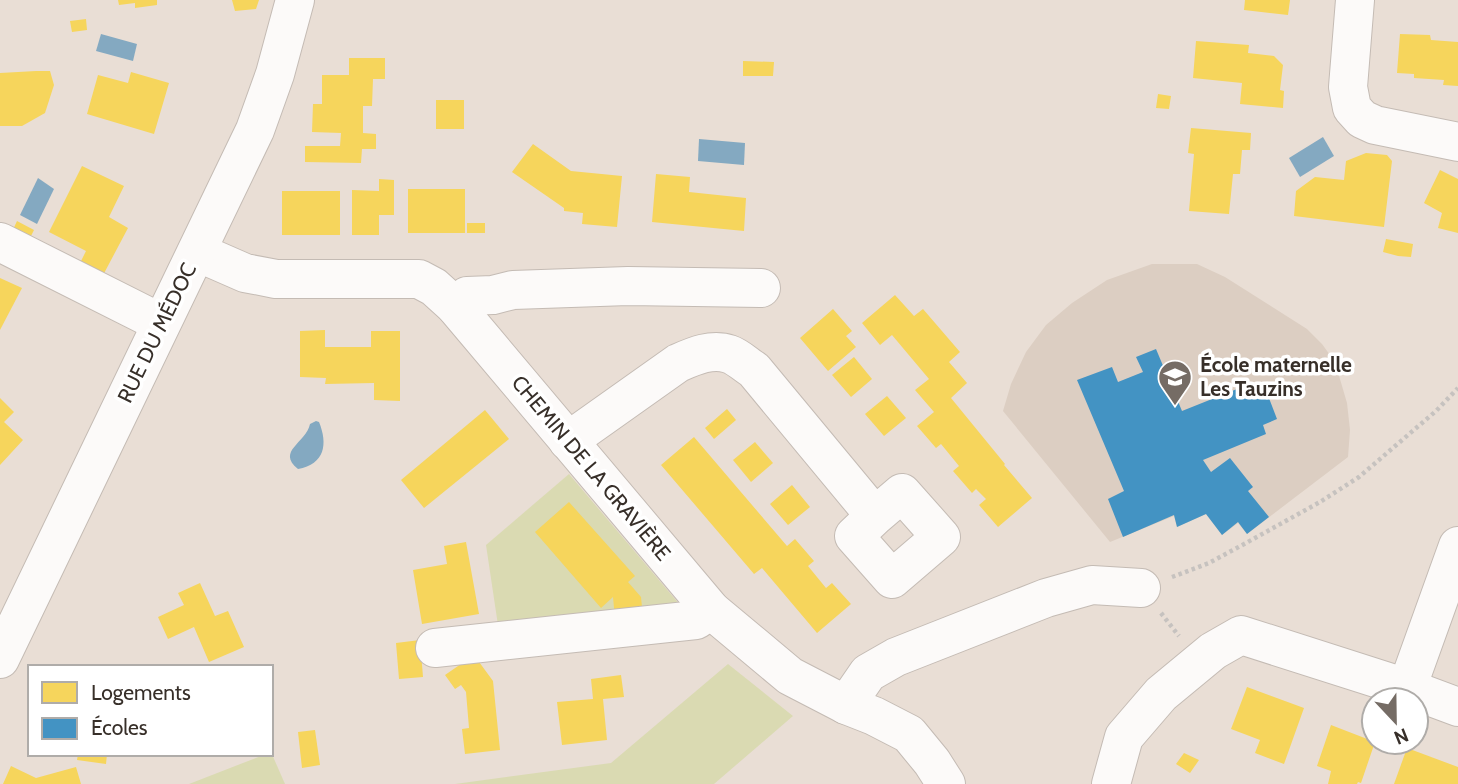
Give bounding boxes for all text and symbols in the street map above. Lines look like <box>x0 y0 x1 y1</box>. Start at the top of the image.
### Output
street label: RUE DU MÉDOC <box>112 259 201 407</box>
place label: École maternelle Les Tauzins <box>1200 352 1352 401</box>
school or university icon: École maternelle Les Tauzins <box>1156 358 1194 407</box>
street label: CHEMIN DE LA GRAVIÈRE <box>507 370 676 565</box>
legend <box>28 665 273 756</box>
text: Logements <box>91 680 191 705</box>
north arrow <box>1360 686 1430 756</box>
text: Écoles <box>91 715 148 740</box>
text: N <box>1391 723 1412 749</box>

